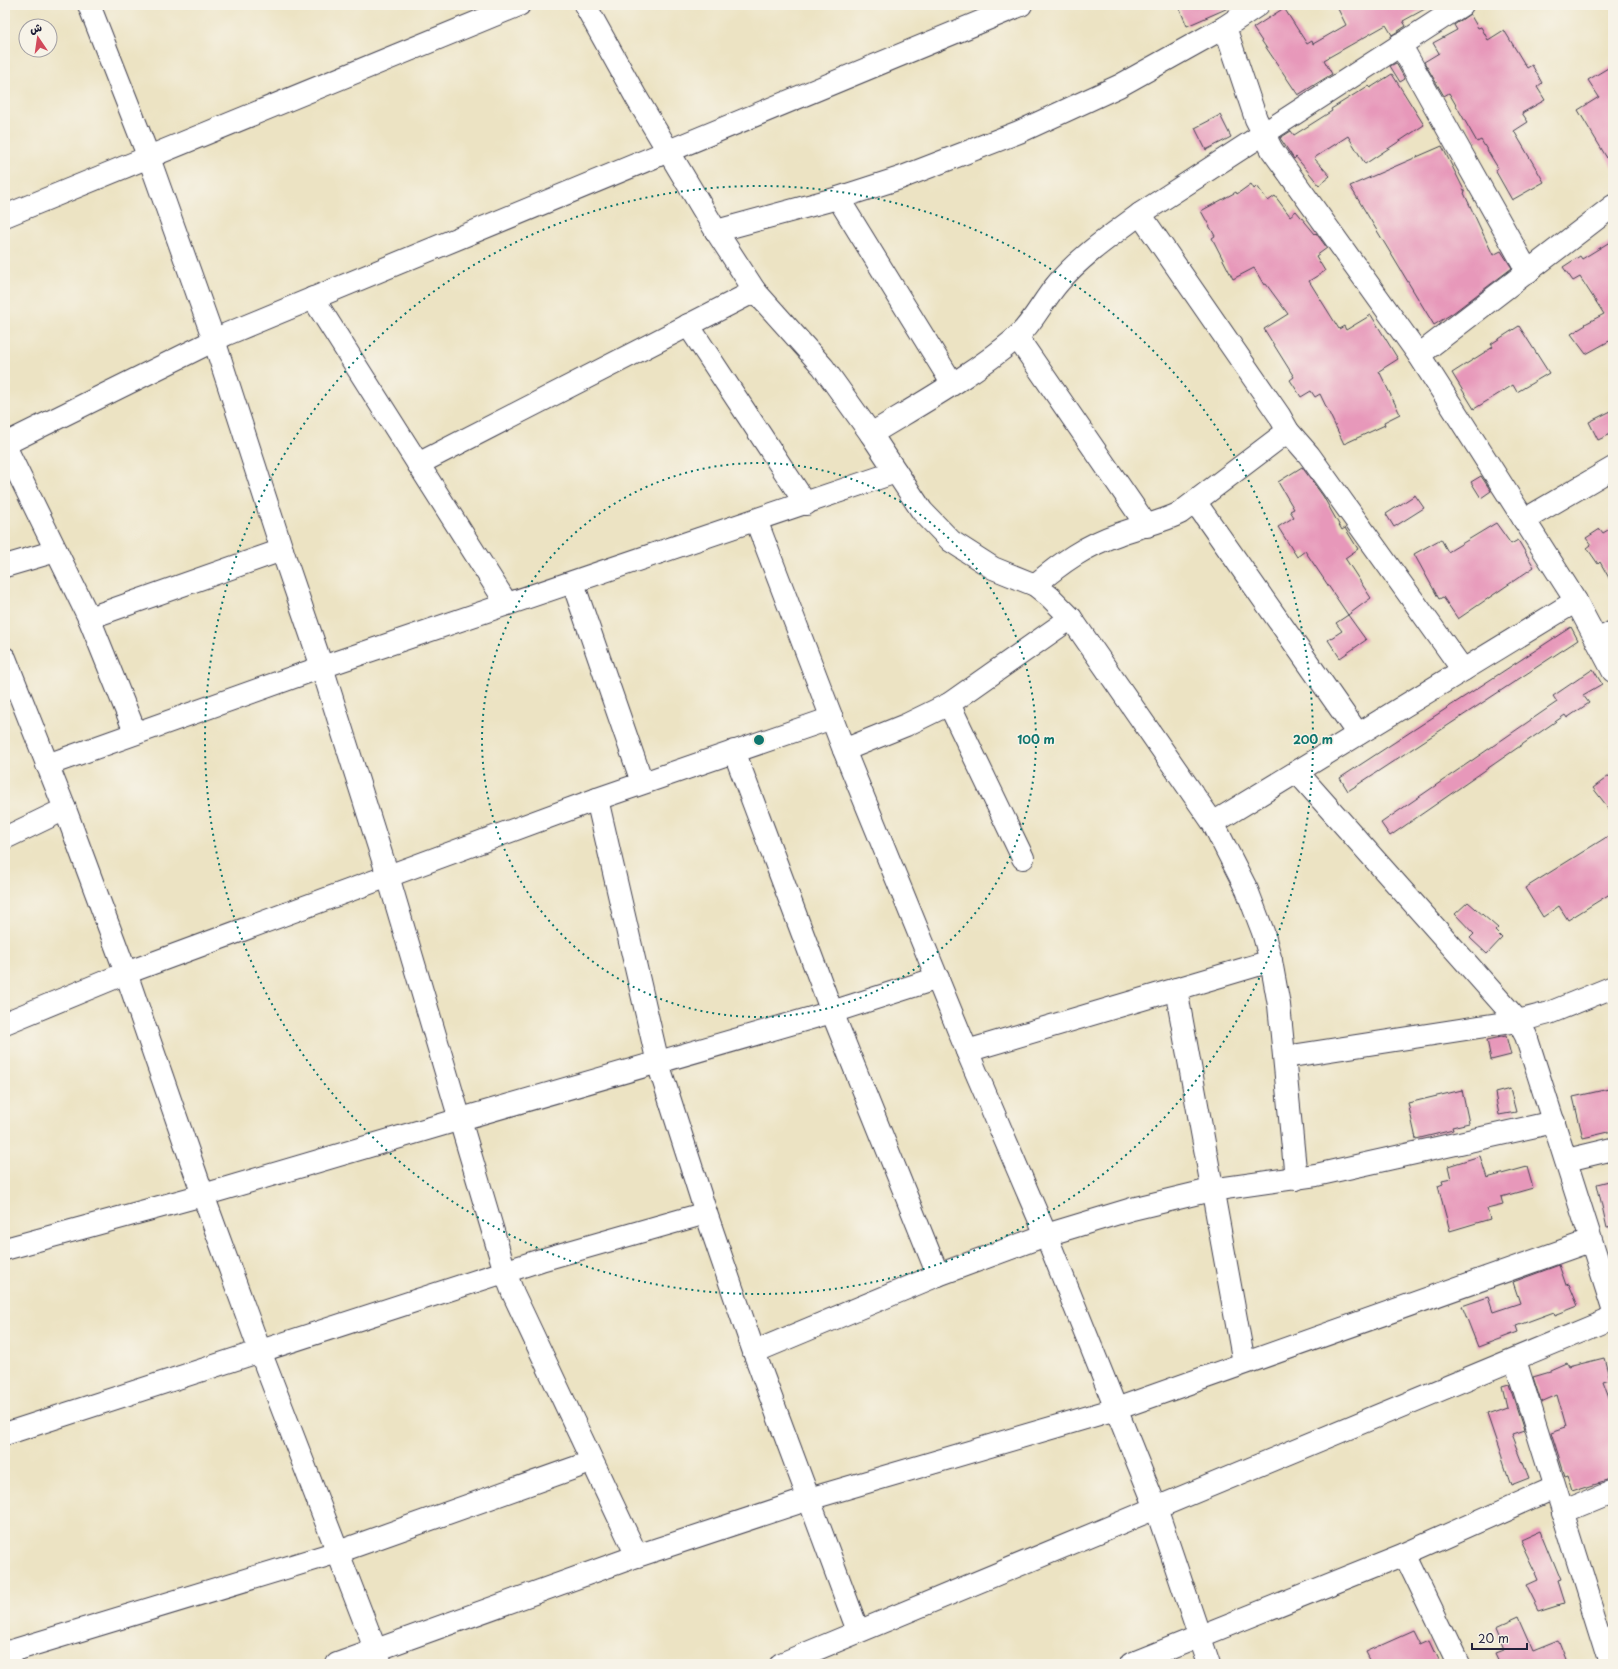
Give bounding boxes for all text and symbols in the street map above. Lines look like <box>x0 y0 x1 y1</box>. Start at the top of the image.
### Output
north arrow <box>18 18 58 58</box>
text: ش <box>28 18 43 37</box>
text: 100 m <box>1017 730 1055 748</box>
text: 200 m <box>1293 730 1333 748</box>
centre of rings <box>752 733 766 747</box>
scale bar <box>1472 1625 1527 1651</box>
text: 20 m <box>1478 1629 1509 1647</box>

